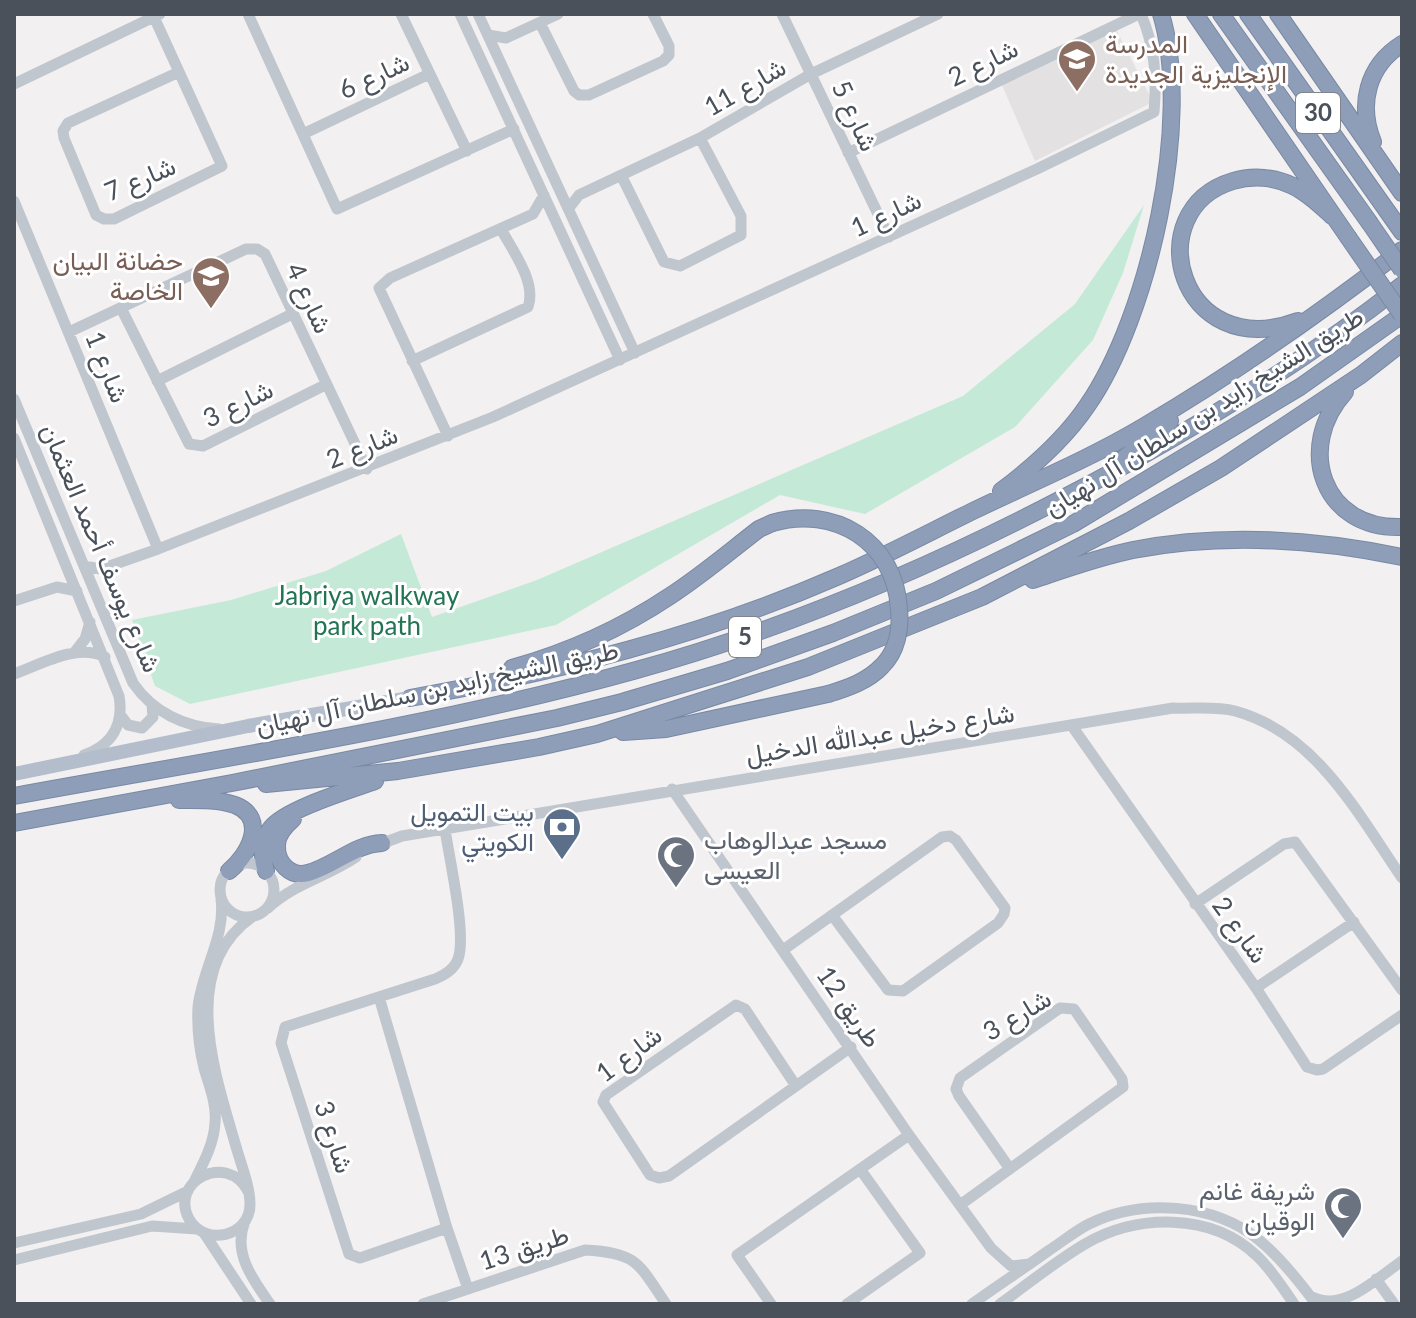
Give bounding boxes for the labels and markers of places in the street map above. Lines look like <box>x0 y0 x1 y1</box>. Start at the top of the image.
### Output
place label: المدرسة الإنجليزية الجديدة <box>1105 27 1287 92</box>
school or university icon: المدرسة الإنجليزية الجديدة <box>1056 38 1098 93</box>
place label: حضانة البيان الخاصة <box>53 244 183 306</box>
school or university icon: حضانة البيان الخاصة <box>190 255 232 310</box>
place label: بيت التمويل الكويتي <box>410 795 534 863</box>
bank icon: بيت التمويل الكويتي <box>541 806 583 861</box>
place label: مسجد عبدالوهاب العيسى <box>704 823 887 886</box>
mosque icon: مسجد عبدالوهاب العيسى <box>655 834 697 889</box>
place label: شريفة غانم الوقيان <box>1199 1174 1315 1237</box>
mosque icon: شريفة غانم الوقيان <box>1322 1185 1364 1240</box>

